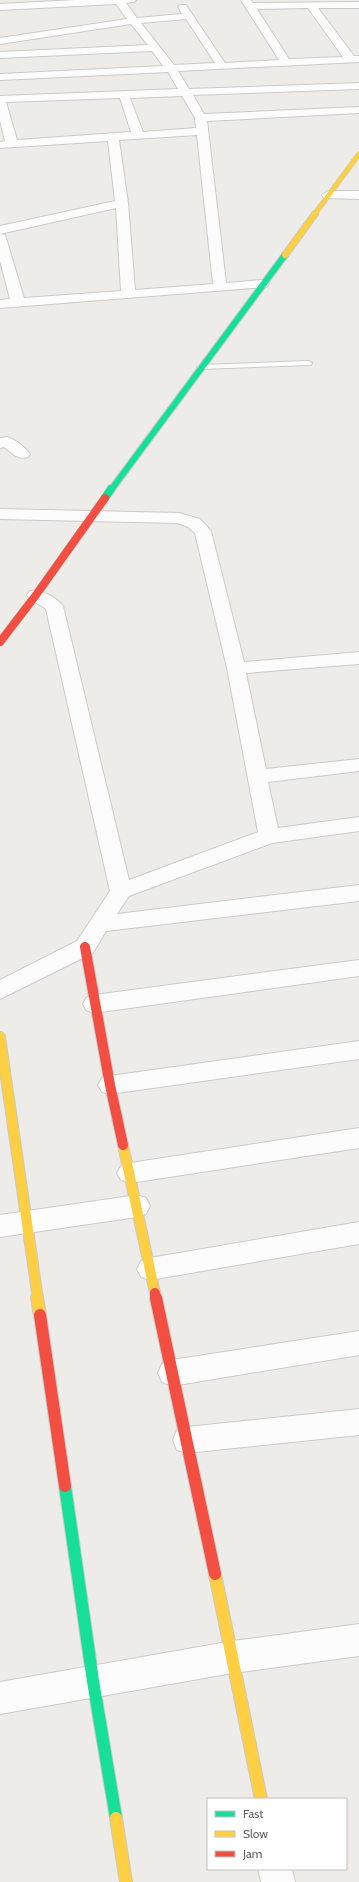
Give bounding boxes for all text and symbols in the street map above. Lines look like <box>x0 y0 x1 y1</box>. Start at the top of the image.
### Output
legend <box>207 1798 347 1870</box>
text: Fast <box>243 1806 263 1821</box>
text: Slow <box>243 1826 268 1841</box>
text: Jam <box>242 1846 262 1861</box>

